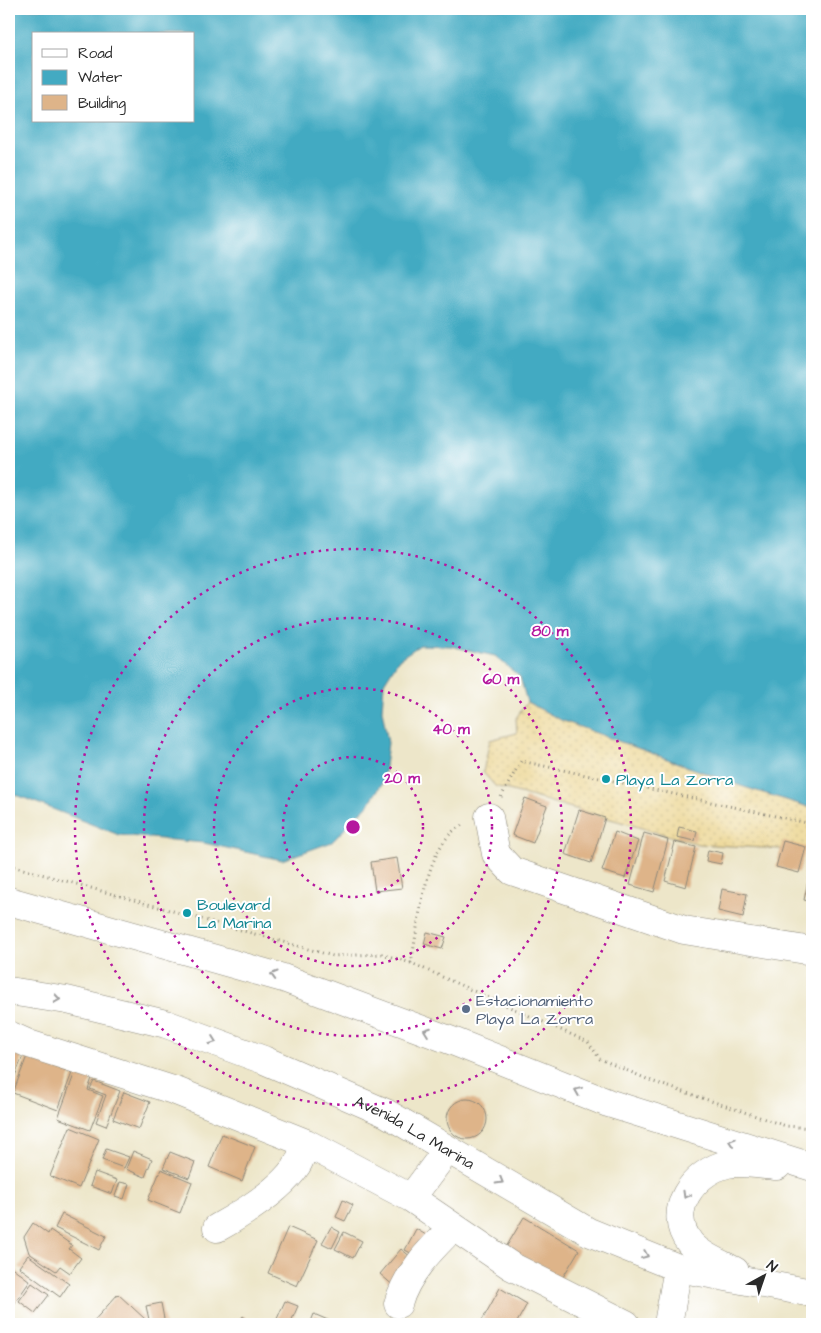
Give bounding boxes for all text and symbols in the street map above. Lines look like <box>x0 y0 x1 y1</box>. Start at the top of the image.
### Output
legend <box>32 32 195 122</box>
text: Road <box>78 43 113 64</box>
text: Water <box>78 67 122 88</box>
text: Building <box>78 93 126 115</box>
text: 80 m <box>532 621 569 642</box>
text: 60 m <box>483 669 520 690</box>
text: 40 m <box>432 719 470 740</box>
text: 20 m <box>383 768 420 789</box>
place label: Playa La Zorra <box>616 769 733 792</box>
marker: Playa La Zorra <box>600 773 612 785</box>
centre of rings <box>344 818 362 836</box>
place label: Boulevard La Marina <box>197 894 271 934</box>
marker: Boulevard La Marina <box>181 907 193 919</box>
one-way arrow <box>271 971 279 981</box>
place label: Estacionamiento Playa La Zorra <box>476 990 593 1031</box>
one-way arrow <box>53 993 61 1003</box>
marker: Estacionamiento Playa La Zorra <box>460 1003 472 1015</box>
one-way arrow <box>423 1027 432 1037</box>
one-way arrow <box>209 1035 217 1045</box>
one-way arrow <box>574 1086 583 1097</box>
street label: Avenida La Marina <box>351 1091 479 1175</box>
one-way arrow <box>729 1137 737 1147</box>
one-way arrow <box>495 1175 504 1185</box>
one-way arrow <box>683 1189 693 1198</box>
one-way arrow <box>640 1248 649 1259</box>
north arrow <box>738 1250 788 1300</box>
text: N <box>762 1256 782 1277</box>

